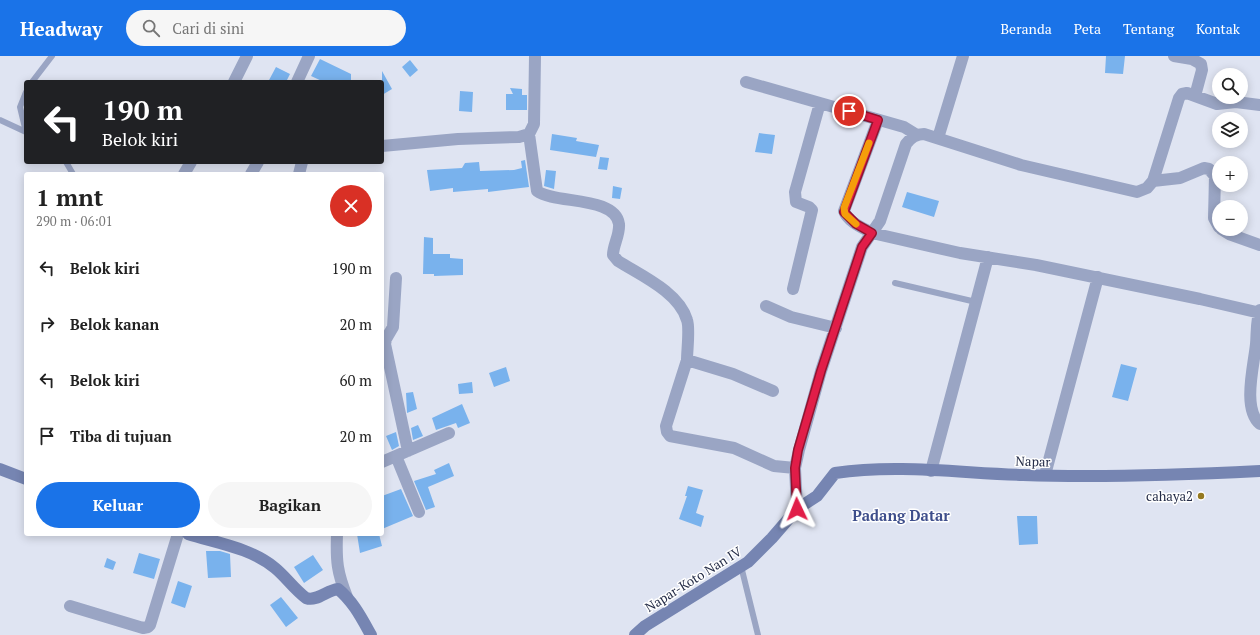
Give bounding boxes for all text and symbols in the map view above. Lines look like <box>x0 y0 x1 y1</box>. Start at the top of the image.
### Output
search box <box>126 10 406 46</box>
text: Headway <box>20 16 102 41</box>
icon: search <box>140 17 162 39</box>
text: Cari di sini <box>172 18 244 38</box>
text: Beranda <box>1000 19 1052 38</box>
text: Peta <box>1074 19 1101 38</box>
text: Tentang <box>1123 19 1174 38</box>
text: Kontak <box>1196 19 1240 38</box>
map controls <box>1212 68 1248 236</box>
button: search <box>1212 68 1248 104</box>
text: 190 m <box>102 91 183 128</box>
pin <box>832 94 866 128</box>
icon: left <box>36 96 88 148</box>
icon: arrive <box>838 100 860 122</box>
button: layers <box>1212 112 1248 148</box>
text: Belok kiri <box>102 127 178 151</box>
button: + <box>1212 156 1248 192</box>
text: 1 mnt <box>36 181 103 213</box>
button: close <box>330 185 372 227</box>
button: − <box>1212 200 1248 236</box>
text: 290 m · 06:01 <box>36 212 113 230</box>
icon: left <box>36 257 58 279</box>
text: Belok kiri <box>70 258 140 278</box>
text: 190 m <box>331 258 372 278</box>
icon: right <box>36 313 58 335</box>
text: Belok kanan <box>70 314 159 334</box>
text: 20 m <box>339 314 372 334</box>
icon: left <box>36 369 58 391</box>
text: Belok kiri <box>70 370 140 390</box>
text: 60 m <box>339 370 372 390</box>
icon: arrive <box>36 425 58 447</box>
text: Tiba di tujuan <box>70 426 172 446</box>
text: 20 m <box>339 426 372 446</box>
street label: Napar <box>1015 451 1051 471</box>
button: Keluar <box>36 482 200 528</box>
button: Bagikan <box>208 482 372 528</box>
place label: cahaya2 <box>1146 487 1193 505</box>
position arrow <box>776 488 818 530</box>
marker: cahaya2 <box>1196 491 1206 501</box>
district label: Padang Datar <box>852 505 950 525</box>
street label: Napar-Koto Nan IV <box>641 542 745 616</box>

